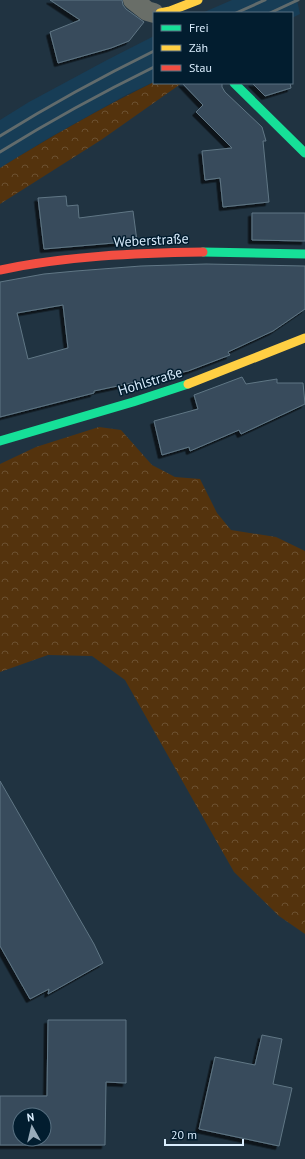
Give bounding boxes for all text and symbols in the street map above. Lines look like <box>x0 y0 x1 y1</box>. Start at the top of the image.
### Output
legend <box>153 12 293 84</box>
text: Frei <box>189 20 209 35</box>
text: Zäh <box>189 40 208 55</box>
text: Stau <box>189 60 212 75</box>
street label: Weberstraße <box>113 229 189 251</box>
street label: Hohlstraße <box>116 363 184 399</box>
north arrow <box>12 1107 52 1147</box>
text: N <box>26 1110 35 1125</box>
scale bar <box>165 1121 243 1147</box>
text: 20 m <box>171 1127 197 1142</box>

